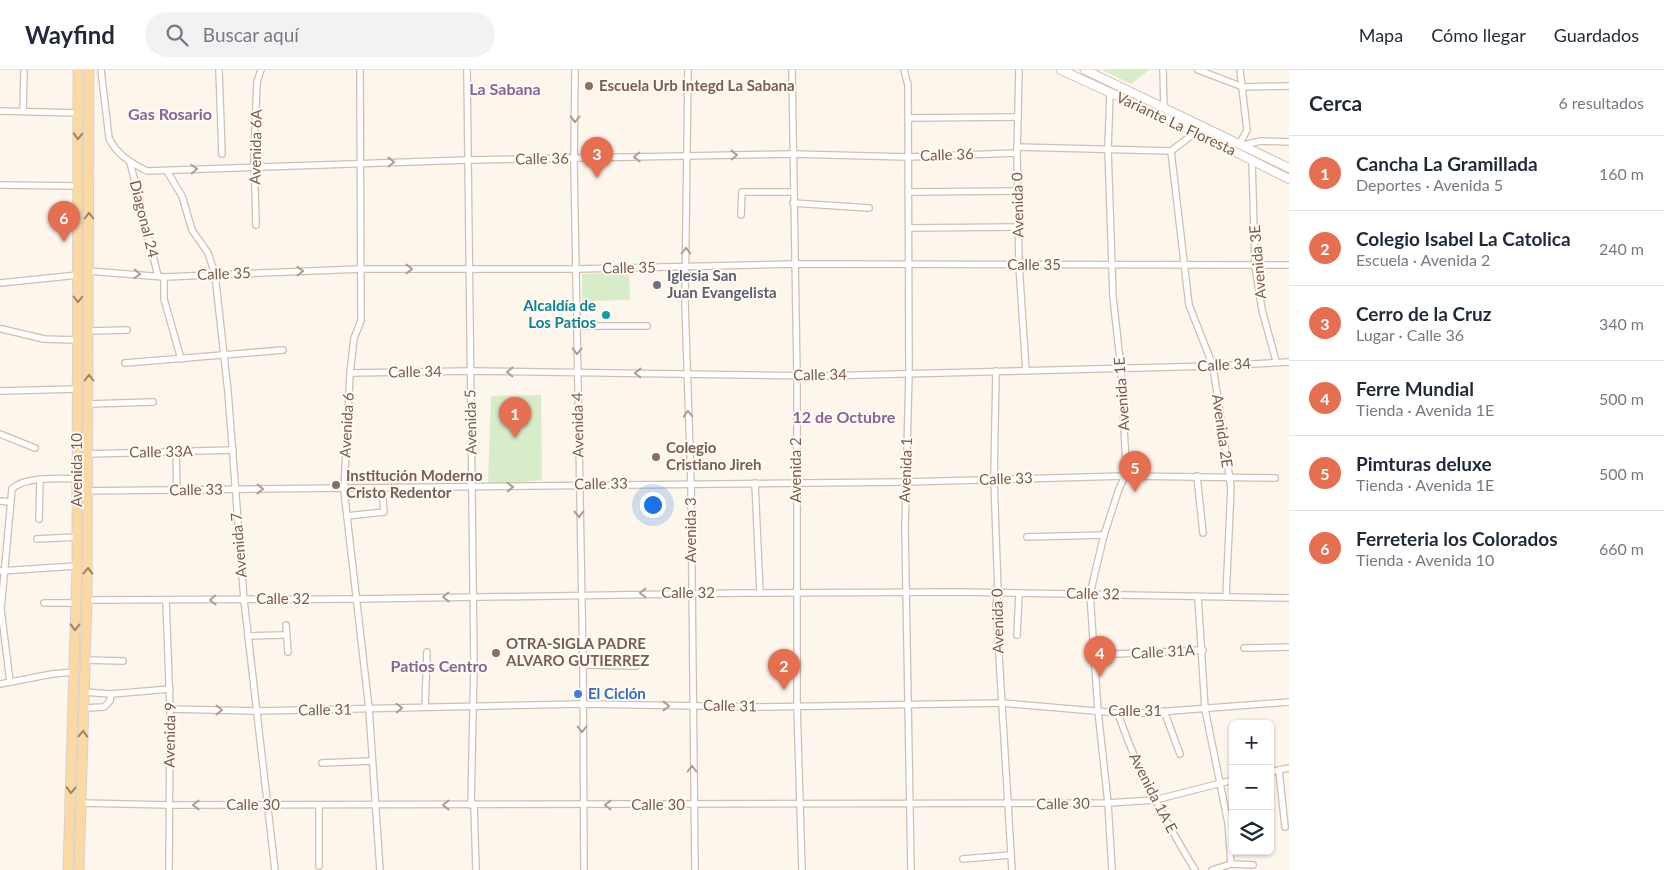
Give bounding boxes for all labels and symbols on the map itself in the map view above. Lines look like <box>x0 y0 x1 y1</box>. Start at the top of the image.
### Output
place label: Escuela Urb Integd La Sabana <box>599 76 795 94</box>
district label: La Sabana <box>469 79 541 98</box>
marker: Escuela Urb Integd La Sabana <box>583 80 595 92</box>
street label: Variante La Floresta <box>1114 87 1239 159</box>
district label: Gas Rosario <box>128 104 212 123</box>
street label: Avenida 6A <box>245 108 265 185</box>
one-way arrow <box>570 115 581 123</box>
one-way arrow <box>73 132 83 140</box>
pin: 3 <box>581 137 613 178</box>
street label: Calle 36 <box>920 144 974 164</box>
street label: Calle 36 <box>515 149 569 167</box>
one-way arrow <box>731 150 739 160</box>
one-way arrow <box>633 152 640 162</box>
one-way arrow <box>388 157 395 167</box>
one-way arrow <box>190 164 198 175</box>
street label: Avenida 0 <box>1007 172 1027 238</box>
street label: Diagonal 24 <box>127 178 163 260</box>
pin: 6 <box>48 201 80 242</box>
one-way arrow <box>84 211 95 219</box>
street label: Avenida 3E <box>1245 224 1269 300</box>
one-way arrow <box>681 247 691 255</box>
street label: Calle 35 <box>1007 255 1061 273</box>
street label: Calle 35 <box>602 258 656 276</box>
street label: Calle 35 <box>197 263 251 283</box>
one-way arrow <box>406 264 414 274</box>
one-way arrow <box>296 266 304 276</box>
place label: Iglesia San Juan Evangelista <box>667 266 777 301</box>
one-way arrow <box>134 269 142 280</box>
marker: Iglesia San Juan Evangelista <box>651 279 663 291</box>
one-way arrow <box>73 295 83 303</box>
place label: Alcaldía de Los Patios <box>522 296 596 331</box>
marker: Alcaldía de Los Patios <box>600 309 612 321</box>
one-way arrow <box>572 348 582 355</box>
street label: Calle 34 <box>1197 354 1252 374</box>
street label: Avenida 1E <box>1109 357 1133 432</box>
street label: Calle 34 <box>388 362 442 380</box>
street label: Calle 34 <box>793 365 847 383</box>
one-way arrow <box>506 366 514 377</box>
one-way arrow <box>633 368 641 378</box>
one-way arrow <box>84 374 94 382</box>
street label: Avenida 5 <box>460 389 480 455</box>
street label: Avenida 6 <box>335 392 357 458</box>
street label: Avenida 4 <box>567 392 587 458</box>
street label: Avenida 2E <box>1209 393 1237 469</box>
pin: 1 <box>499 397 531 438</box>
district label: 12 de Octubre <box>793 407 896 426</box>
one-way arrow <box>683 410 693 418</box>
street label: Avenida 10 <box>67 433 85 507</box>
street label: Avenida 2 <box>786 437 804 503</box>
street label: Avenida 1 <box>895 437 915 503</box>
place label: Colegio Cristiano Jireh <box>666 438 761 473</box>
street label: Calle 33A <box>129 441 194 461</box>
marker: Colegio Cristiano Jireh <box>650 451 662 463</box>
pin: 5 <box>1119 451 1151 492</box>
place label: Institución Moderno Cristo Redentor <box>346 466 483 501</box>
street label: Calle 33 <box>979 468 1033 488</box>
street label: Calle 33 <box>574 474 628 492</box>
marker: Institución Moderno Cristo Redentor <box>330 479 342 491</box>
street label: Calle 33 <box>169 480 223 498</box>
one-way arrow <box>506 482 514 492</box>
one-way arrow <box>257 484 265 494</box>
your location <box>640 492 666 518</box>
street label: Avenida 3 <box>681 497 699 563</box>
one-way arrow <box>574 510 584 518</box>
street label: Avenida 7 <box>226 511 250 578</box>
one-way arrow <box>82 567 93 575</box>
street label: Calle 32 <box>661 583 715 601</box>
street label: Calle 32 <box>1066 584 1120 602</box>
one-way arrow <box>639 588 647 598</box>
street label: Avenida 0 <box>987 588 1007 654</box>
street label: Calle 32 <box>256 589 310 607</box>
one-way arrow <box>442 592 450 602</box>
one-way arrow <box>209 595 217 605</box>
one-way arrow <box>70 624 80 632</box>
place label: OTRA-SIGLA PADRE ALVARO GUTIERREZ <box>505 634 649 669</box>
pin: 4 <box>1084 636 1116 677</box>
street label: Calle 31A <box>1131 640 1196 662</box>
marker: OTRA-SIGLA PADRE ALVARO GUTIERREZ <box>490 647 502 659</box>
pin: 2 <box>768 649 800 690</box>
district label: Patios Centro <box>391 656 487 675</box>
place label: El Ciclón <box>588 684 646 702</box>
marker: El Ciclón <box>572 688 584 700</box>
street label: Calle 31 <box>703 696 757 714</box>
street label: Calle 31 <box>298 700 352 718</box>
one-way arrow <box>663 701 671 711</box>
street label: Calle 31 <box>1108 701 1162 719</box>
street label: Avenida 9 <box>159 702 179 768</box>
one-way arrow <box>396 703 403 713</box>
one-way arrow <box>216 705 223 715</box>
one-way arrow <box>577 725 587 733</box>
one-way arrow <box>78 730 89 738</box>
street label: Avenida 1A E <box>1126 749 1182 836</box>
one-way arrow <box>687 765 697 772</box>
one-way arrow <box>65 786 76 794</box>
street label: Calle 30 <box>1036 794 1090 812</box>
street label: Calle 30 <box>226 795 280 813</box>
street label: Calle 30 <box>631 795 685 813</box>
one-way arrow <box>192 800 200 810</box>
one-way arrow <box>442 800 450 810</box>
one-way arrow <box>604 800 612 810</box>

